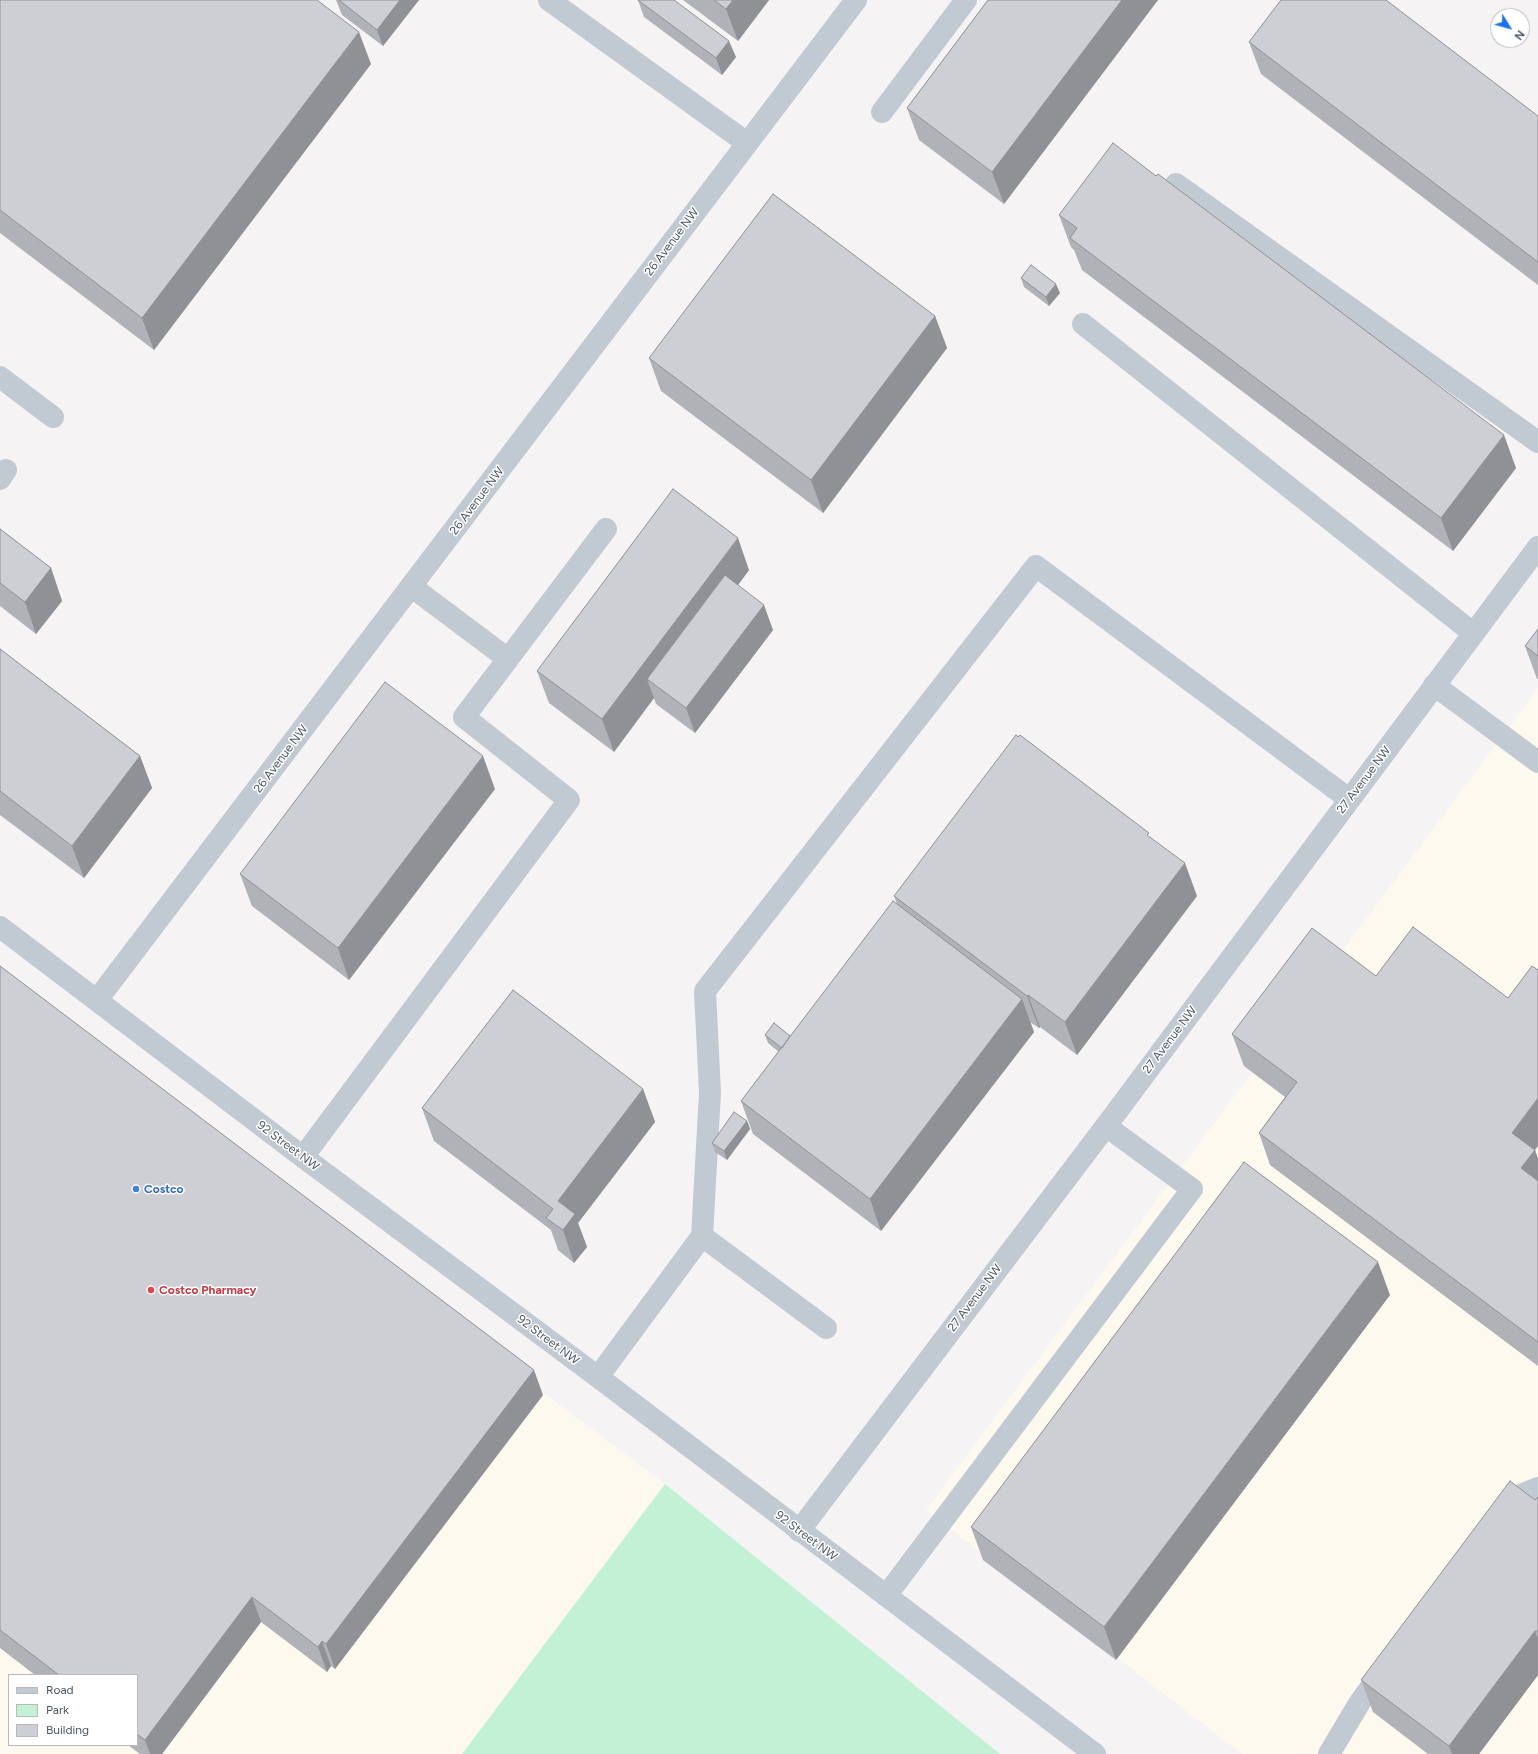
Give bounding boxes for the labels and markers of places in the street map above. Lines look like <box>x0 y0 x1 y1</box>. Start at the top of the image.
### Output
place label: Costco <box>144 1182 184 1196</box>
marker: Costco <box>131 1184 141 1194</box>
place label: Costco Pharmacy <box>159 1283 256 1297</box>
marker: Costco Pharmacy <box>146 1285 156 1295</box>

